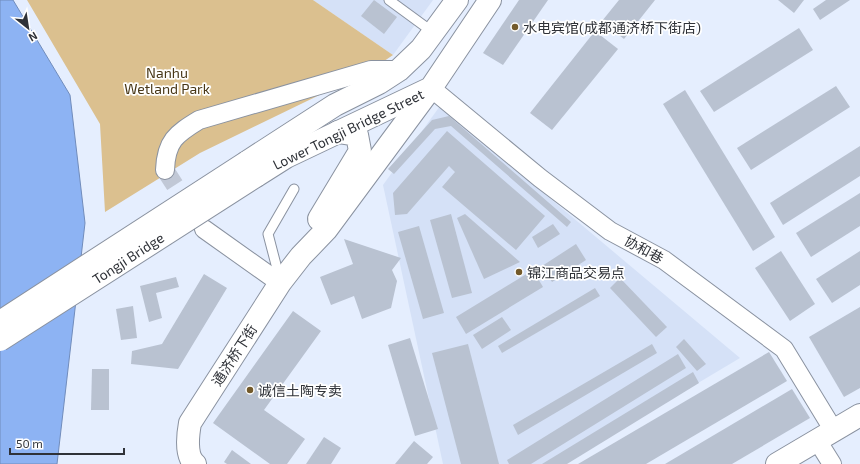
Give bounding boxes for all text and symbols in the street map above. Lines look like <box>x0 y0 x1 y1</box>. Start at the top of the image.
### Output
north arrow <box>8 8 48 48</box>
place label: 水电宾馆(成都通济桥下街店) <box>523 19 701 36</box>
marker: 水电宾馆(成都通济桥下街店) <box>510 22 520 32</box>
text: N <box>27 29 40 45</box>
park label: Nanhu Wetland Park <box>124 64 210 97</box>
street label: Lower Tongji Bridge Street <box>270 85 426 173</box>
street label: Tongji Bridge <box>89 229 167 287</box>
street label: 协和巷 <box>622 231 666 267</box>
place label: 锦江商品交易点 <box>527 264 625 281</box>
marker: 锦江商品交易点 <box>514 267 524 277</box>
street label: 通济桥下街 <box>208 321 260 389</box>
place label: 诚信土陶专卖 <box>258 382 342 399</box>
marker: 诚信土陶专卖 <box>245 385 255 395</box>
scale bar <box>10 430 124 456</box>
text: 50 m <box>16 436 43 450</box>

